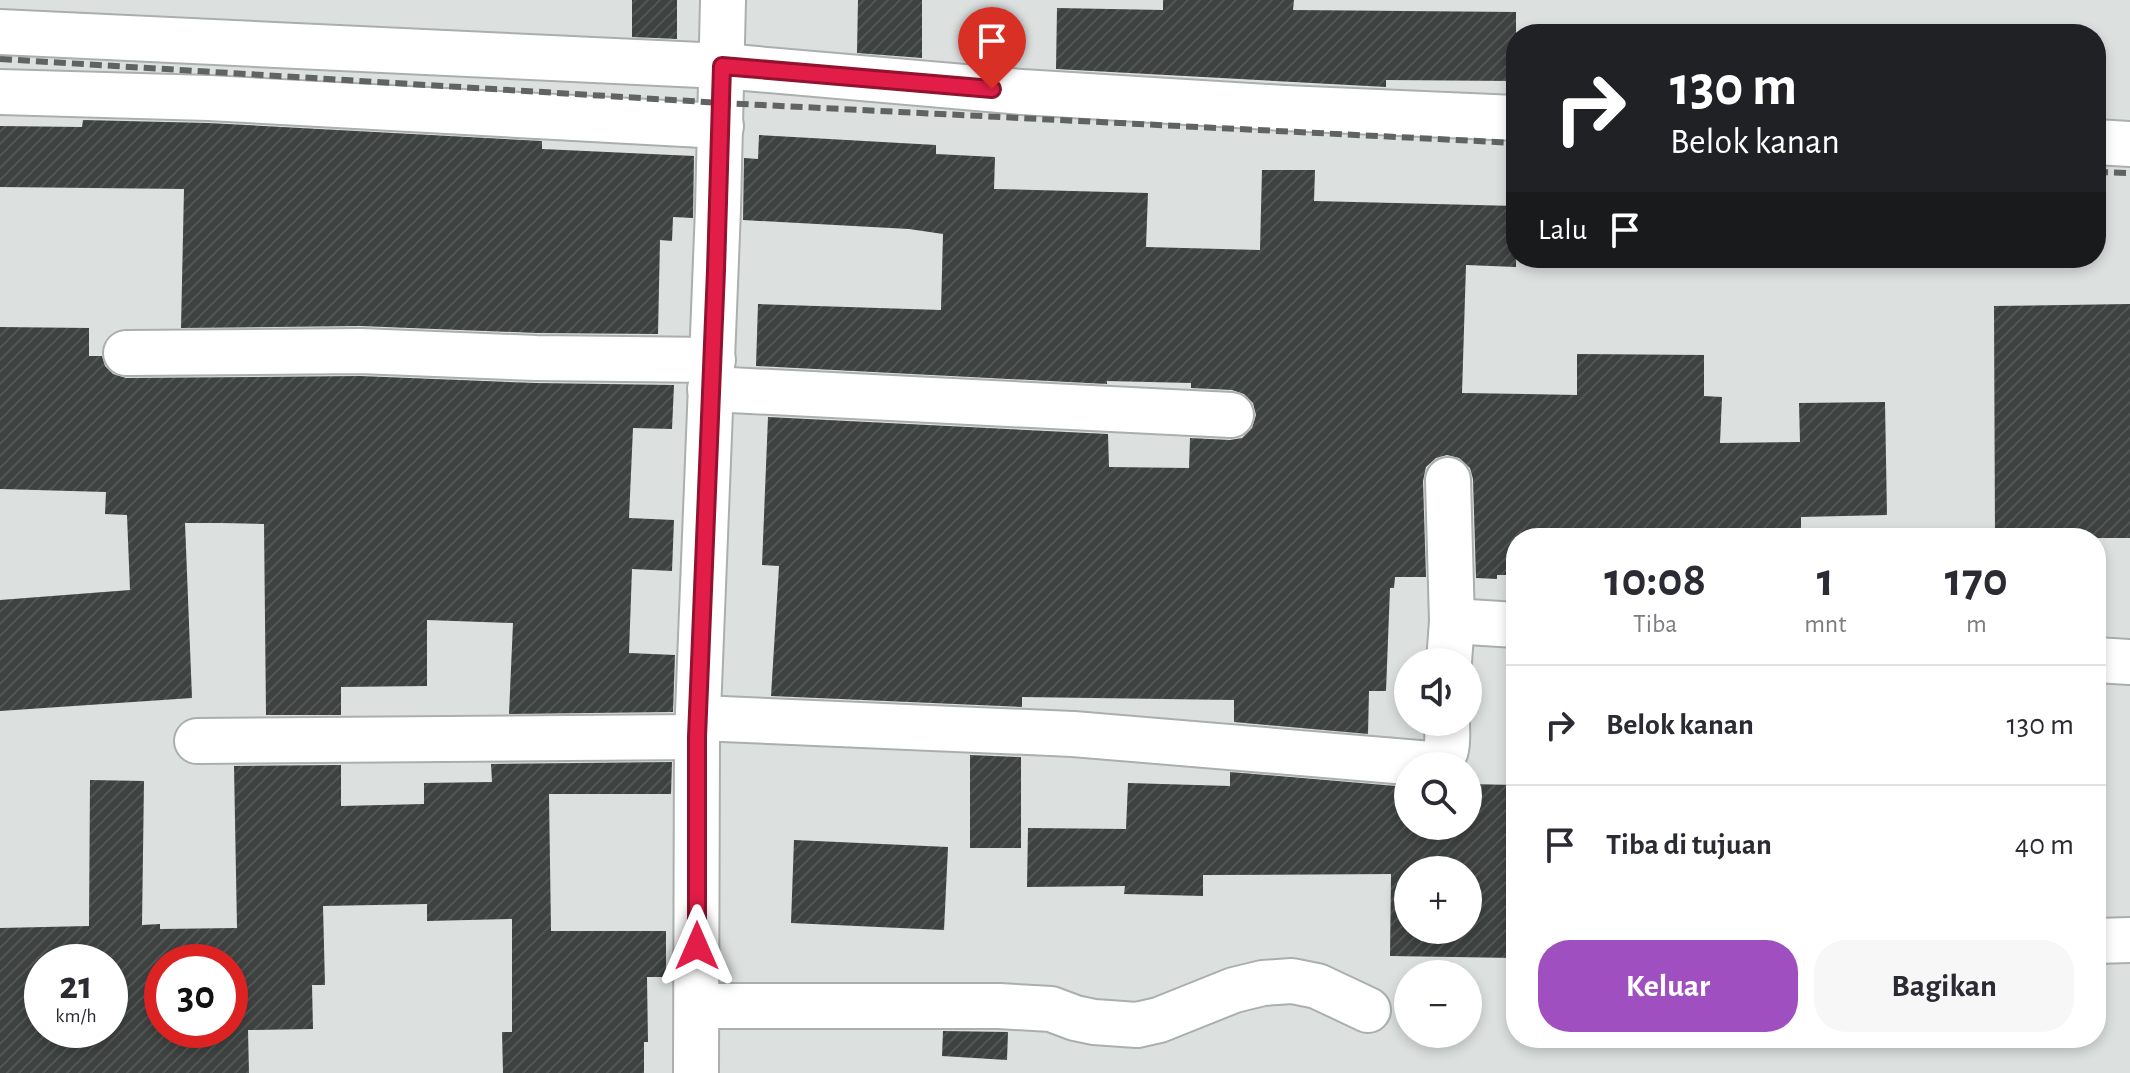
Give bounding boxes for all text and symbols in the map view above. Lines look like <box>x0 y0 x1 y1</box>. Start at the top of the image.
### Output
pin <box>958 7 1026 89</box>
icon: arrive <box>970 19 1014 63</box>
icon: right <box>1538 56 1642 160</box>
text: 130 m <box>1670 59 1797 115</box>
text: Belok kanan <box>1670 124 1840 160</box>
icon: arrive <box>1603 208 1647 252</box>
text: Lalu <box>1538 215 1587 245</box>
text: 10:08 <box>1604 557 1706 605</box>
text: 1 <box>1817 557 1834 605</box>
text: 170 <box>1945 557 2008 605</box>
text: Tiba <box>1633 611 1677 637</box>
text: mnt <box>1804 611 1847 637</box>
text: m <box>1966 611 1987 637</box>
map controls <box>1394 648 1482 1048</box>
button: sound <box>1394 648 1482 736</box>
icon: right <box>1538 703 1582 747</box>
text: Belok kanan <box>1606 710 1754 740</box>
text: 130 m <box>2007 710 2074 740</box>
button: search <box>1394 752 1482 840</box>
icon: arrive <box>1538 823 1582 867</box>
text: Tiba di tujuan <box>1606 830 1772 860</box>
text: 40 m <box>2015 830 2074 860</box>
button: + <box>1394 856 1482 944</box>
position arrow <box>655 904 739 988</box>
button: Keluar <box>1538 940 1798 1032</box>
button: Bagikan <box>1814 940 2074 1032</box>
speed limit sign: 30 <box>144 944 248 1048</box>
button: − <box>1394 960 1482 1048</box>
text: 21 <box>59 966 93 1006</box>
text: km/h <box>55 1006 97 1026</box>

